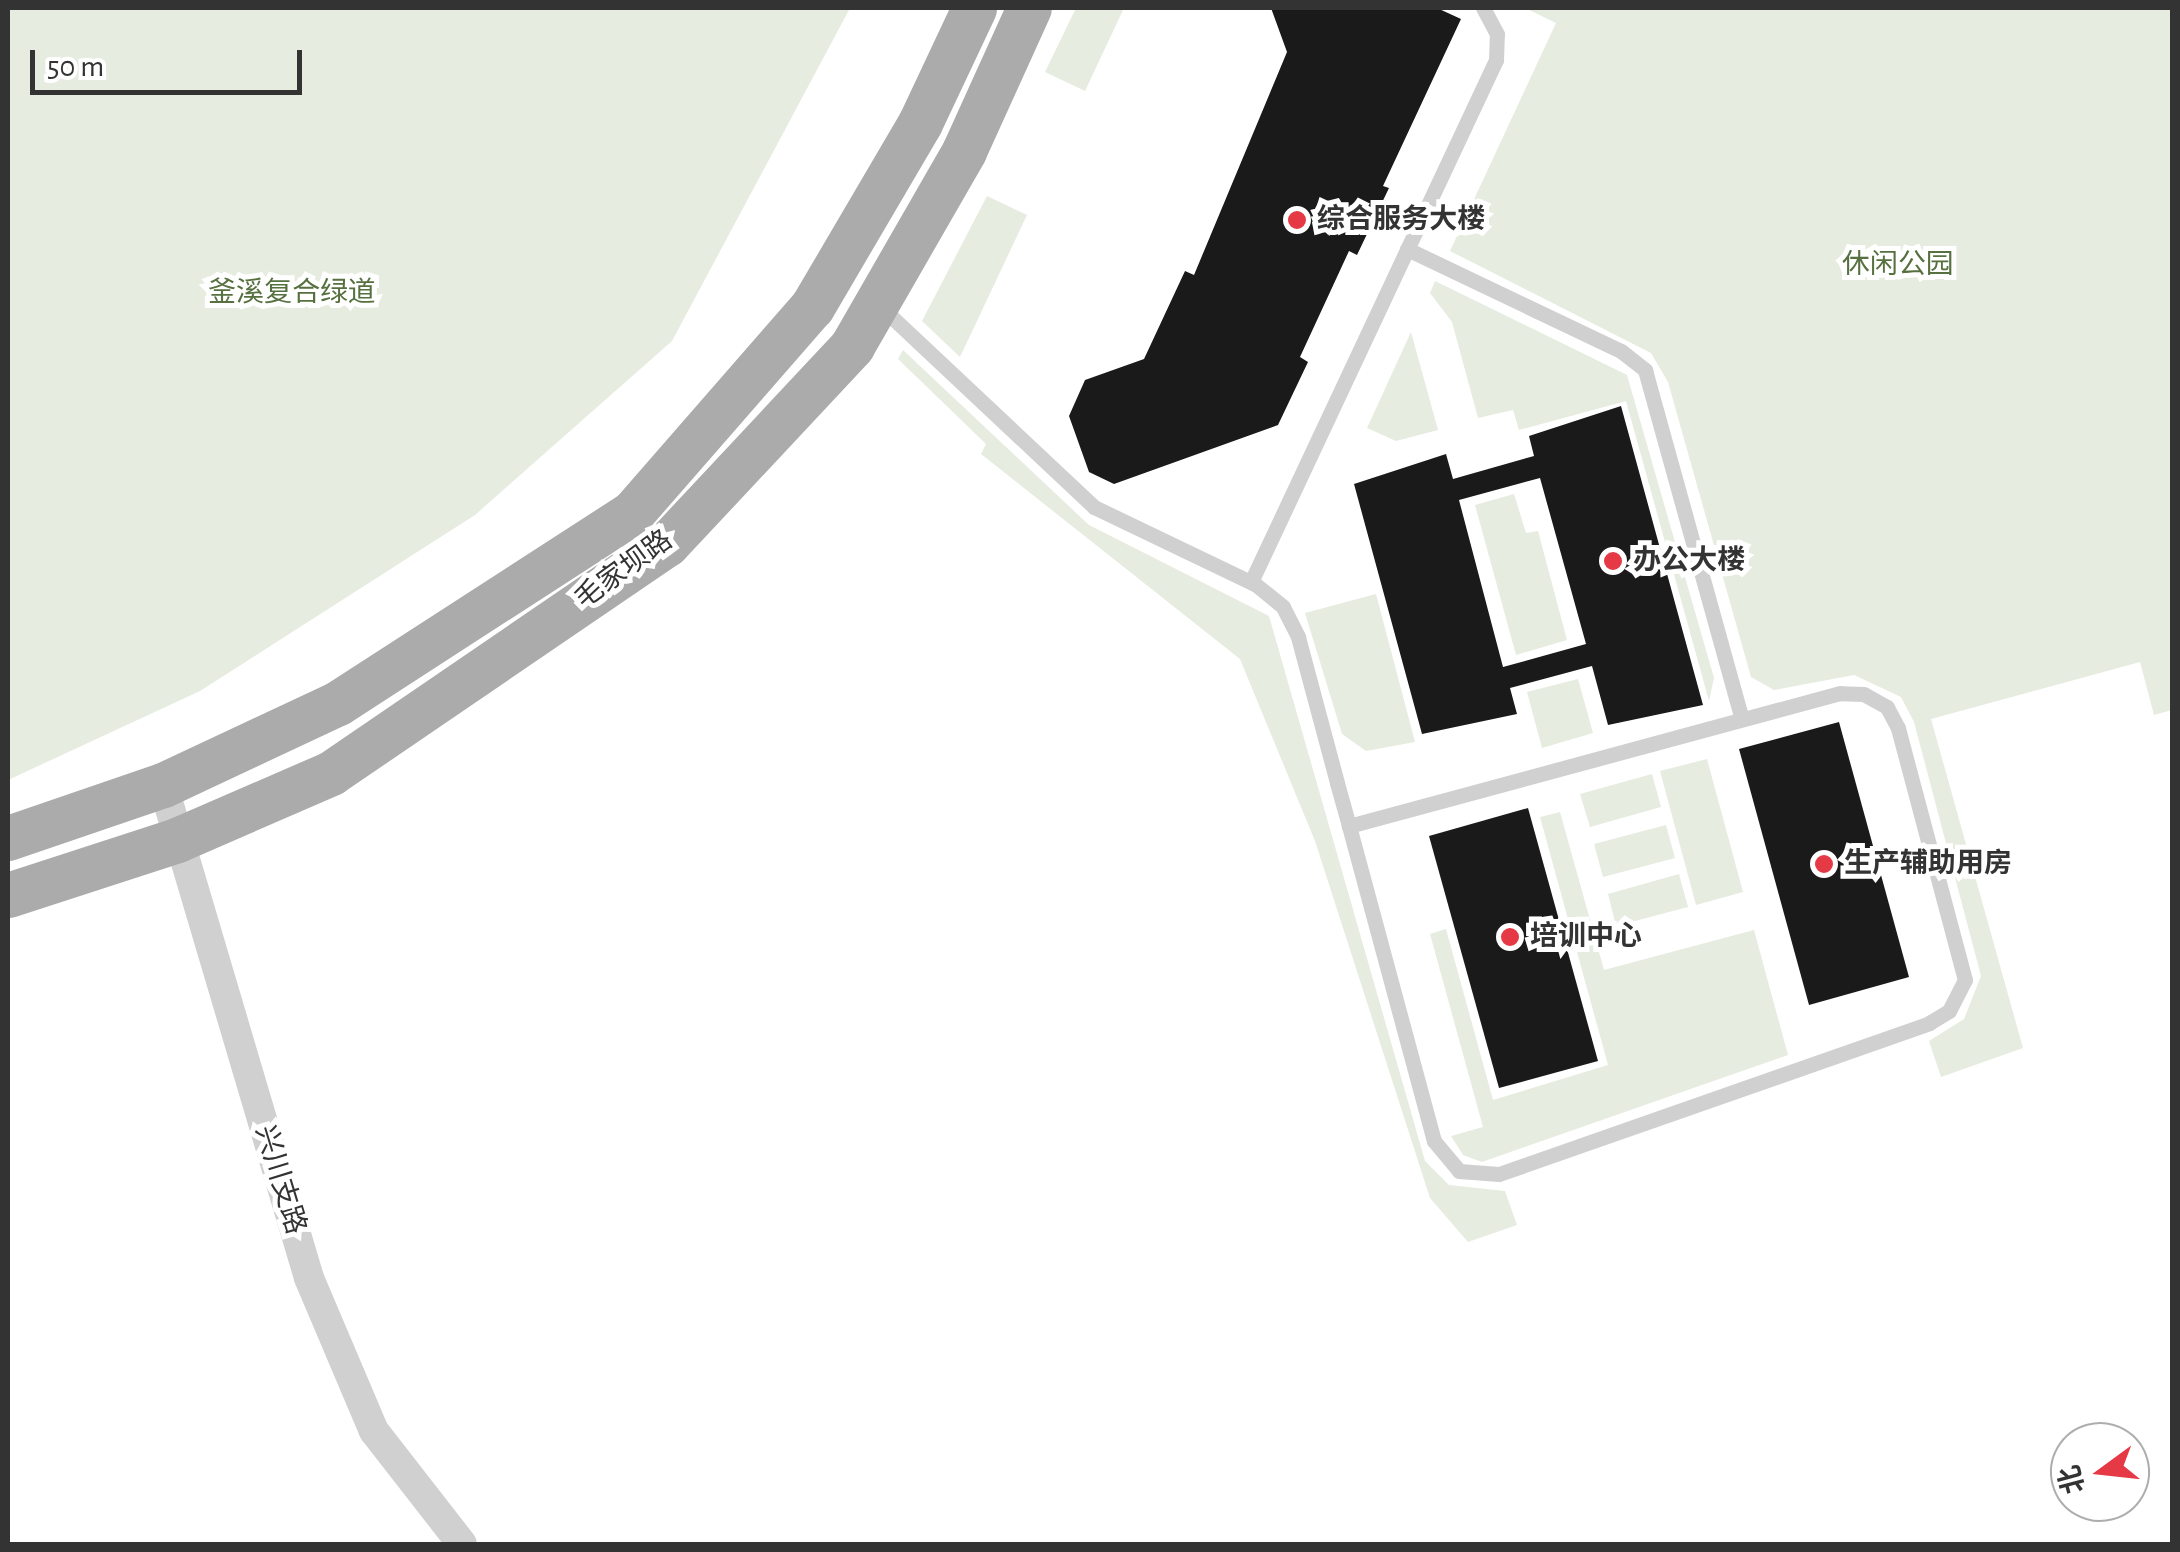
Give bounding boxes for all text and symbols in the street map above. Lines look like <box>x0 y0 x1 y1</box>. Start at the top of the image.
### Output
scale bar <box>35 30 308 92</box>
text: 50 m <box>47 52 104 82</box>
place label: 综合服务大楼 <box>1317 203 1485 237</box>
marker: 综合服务大楼 <box>1286 209 1308 231</box>
park label: 休闲公园 <box>1842 248 1954 282</box>
park label: 釜溪复合绿道 <box>208 276 376 310</box>
street label: 毛家坝路 <box>569 523 679 617</box>
place label: 办公大楼 <box>1633 544 1745 578</box>
marker: 办公大楼 <box>1602 550 1624 572</box>
place label: 生产辅助用房 <box>1844 847 2012 881</box>
marker: 生产辅助用房 <box>1813 853 1835 875</box>
place label: 培训中心 <box>1530 920 1642 954</box>
marker: 培训中心 <box>1499 926 1521 948</box>
street label: 兴川支路 <box>248 1122 312 1238</box>
north arrow <box>2050 1422 2150 1522</box>
text: 北 <box>2056 1462 2090 1496</box>

